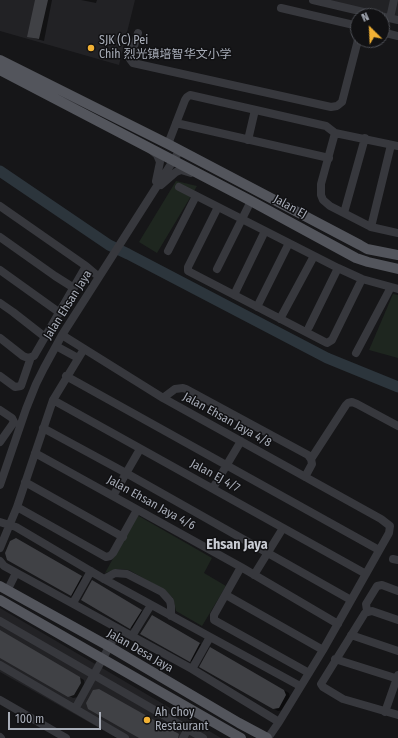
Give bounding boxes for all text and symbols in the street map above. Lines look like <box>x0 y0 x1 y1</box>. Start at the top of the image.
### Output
north arrow <box>350 8 390 48</box>
text: N <box>360 10 371 25</box>
place label: SJK (C) Pei Chih 烈光镇培智华文小学 <box>99 34 231 62</box>
marker: SJK (C) Pei Chih 烈光镇培智华文小学 <box>86 43 96 53</box>
street label: Jalan EJ <box>271 192 309 222</box>
street label: Jalan Ehsan Jaya <box>41 268 95 342</box>
street label: Jalan Ehsan Jaya 4/8 <box>180 390 274 450</box>
street label: Jalan EJ 4/7 <box>188 456 242 496</box>
street label: Jalan Ehsan Jaya 4/6 <box>104 473 198 533</box>
district label: Ehsan Jaya <box>206 537 268 553</box>
street label: Jalan Desa Jaya <box>104 626 176 676</box>
scale bar <box>10 704 103 730</box>
place label: Ah Choy Restaurant <box>155 706 208 734</box>
text: 100 m <box>15 712 44 726</box>
marker: Ah Choy Restaurant <box>142 715 152 725</box>

